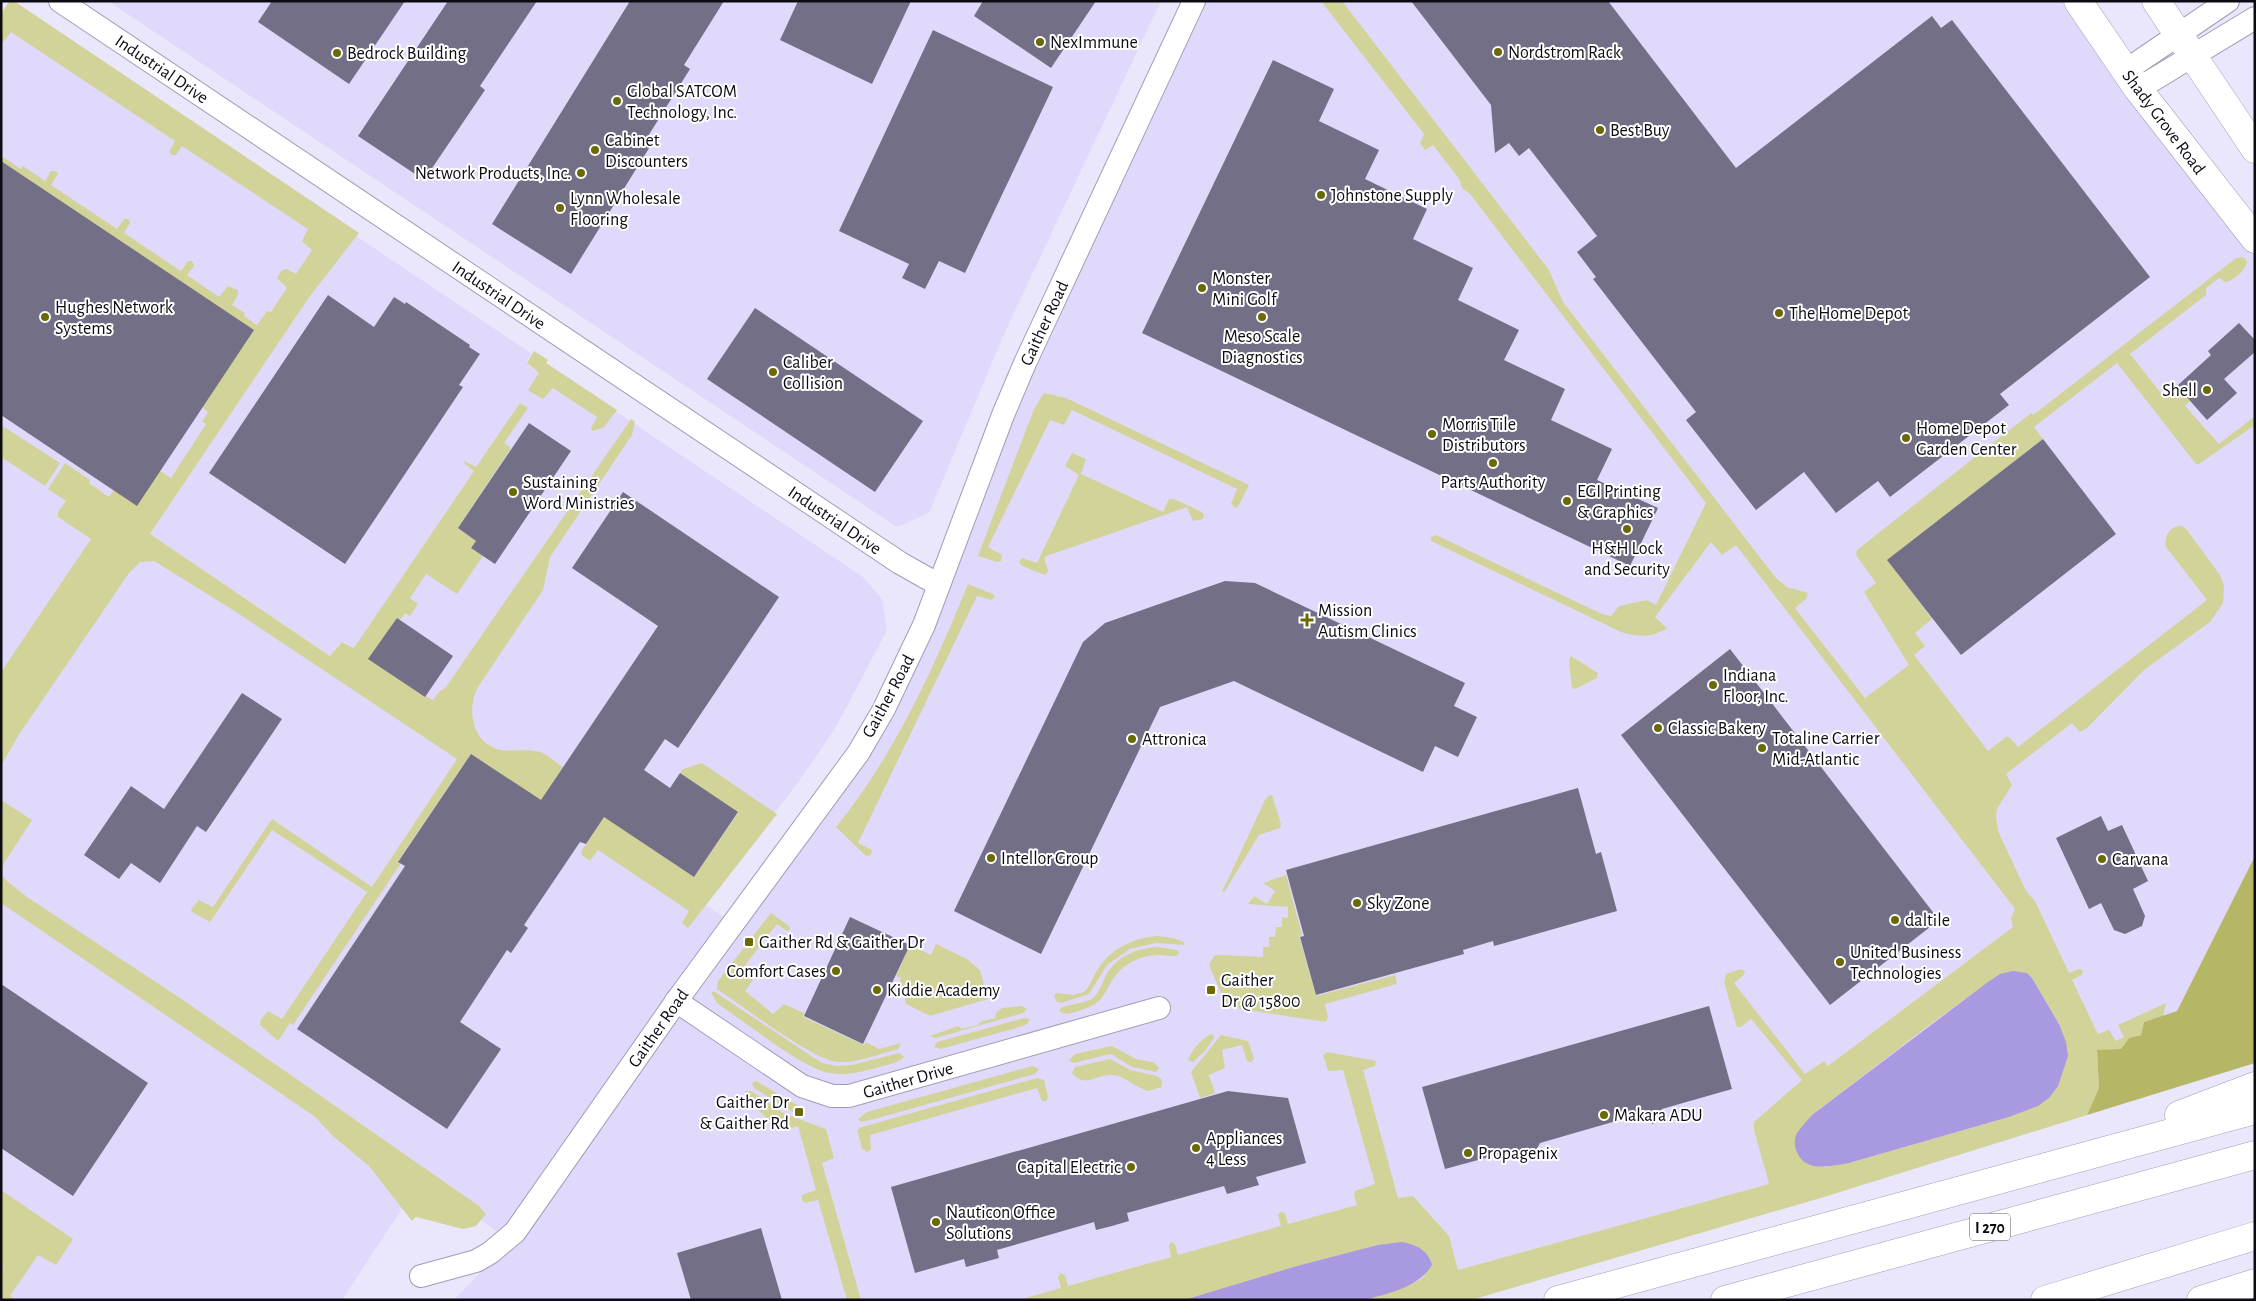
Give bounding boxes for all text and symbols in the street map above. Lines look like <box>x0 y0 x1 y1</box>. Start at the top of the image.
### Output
street label: Industrial Drive <box>112 32 211 108</box>
place label: NexImmune <box>1050 34 1138 52</box>
marker: NexImmune <box>1034 36 1046 48</box>
place label: Nordstrom Rack <box>1508 44 1622 62</box>
place label: Bedrock Building <box>347 45 466 63</box>
marker: Nordstrom Rack <box>1492 46 1504 58</box>
marker: Bedrock Building <box>331 47 343 59</box>
street label: Shady Grove Road <box>2118 67 2208 178</box>
place label: Global SATCOM Technology, Inc. <box>627 83 737 122</box>
marker: Global SATCOM Technology, Inc. <box>611 95 623 107</box>
place label: Best Buy <box>1610 122 1670 140</box>
marker: Best Buy <box>1594 124 1606 136</box>
place label: Cabinet Discounters <box>605 132 688 171</box>
marker: Cabinet Discounters <box>589 144 601 156</box>
place label: Network Products, Inc. <box>415 165 571 183</box>
marker: Network Products, Inc. <box>575 167 587 179</box>
place label: Johnstone Supply <box>1331 187 1453 205</box>
marker: Johnstone Supply <box>1315 189 1327 201</box>
place label: Lynn Wholesale Flooring <box>570 190 681 229</box>
marker: Lynn Wholesale Flooring <box>554 202 566 214</box>
street label: Industrial Drive <box>449 258 548 334</box>
place label: Monster Mini Golf <box>1212 270 1278 309</box>
street label: Gaither Road <box>1017 278 1072 369</box>
marker: Monster Mini Golf <box>1196 282 1208 294</box>
place label: Hughes Network Systems <box>55 299 174 338</box>
place label: The Home Depot <box>1789 305 1908 323</box>
marker: The Home Depot <box>1773 307 1785 319</box>
marker: Hughes Network Systems <box>39 311 51 323</box>
marker: Meso Scale Diagnostics <box>1256 311 1268 323</box>
place label: Meso Scale Diagnostics <box>1221 328 1303 367</box>
place label: Caliber Collision <box>783 354 843 393</box>
marker: Caliber Collision <box>767 366 779 378</box>
place label: Shell <box>2162 382 2197 400</box>
marker: Shell <box>2201 384 2213 396</box>
place label: Morris Tile Distributors <box>1442 416 1526 455</box>
place label: Home Depot Garden Center <box>1916 420 2017 459</box>
marker: Morris Tile Distributors <box>1426 428 1438 440</box>
marker: Home Depot Garden Center <box>1900 432 1912 444</box>
marker: Parts Authority <box>1487 457 1499 469</box>
place label: Sustaining Word Ministries <box>523 474 635 513</box>
place label: Parts Authority <box>1441 474 1546 492</box>
street label: Industrial Drive <box>785 483 884 559</box>
place label: EGI Printing & Graphics <box>1577 483 1661 522</box>
marker: Sustaining Word Ministries <box>507 486 519 498</box>
marker: EGI Printing & Graphics <box>1561 495 1573 507</box>
marker: H&H Lock and Security <box>1621 523 1633 535</box>
place label: H&H Lock and Security <box>1584 540 1670 579</box>
place label: Mission Autism Clinics <box>1318 602 1417 641</box>
marker: Mission Autism Clinics <box>1300 613 1314 627</box>
street label: Gaither Road <box>860 652 918 741</box>
place label: Indiana Floor, Inc. <box>1723 667 1789 706</box>
marker: Indiana Floor, Inc. <box>1707 679 1719 691</box>
place label: Classic Bakery <box>1668 720 1766 738</box>
marker: Classic Bakery <box>1652 722 1664 734</box>
place label: Totaline Carrier Mid-Atlantic <box>1772 730 1880 769</box>
place label: Attronica <box>1142 731 1207 749</box>
marker: Attronica <box>1126 733 1138 745</box>
marker: Totaline Carrier Mid-Atlantic <box>1756 742 1768 754</box>
place label: Intellor Group <box>1001 850 1098 868</box>
place label: Carvana <box>2112 851 2169 869</box>
marker: Intellor Group <box>985 852 997 864</box>
marker: Carvana <box>2096 853 2108 865</box>
place label: Sky Zone <box>1367 895 1429 913</box>
marker: Sky Zone <box>1351 897 1363 909</box>
place label: daltile <box>1905 912 1950 930</box>
marker: daltile <box>1889 914 1901 926</box>
place label: Gaither Rd & Gaither Dr <box>759 934 925 952</box>
marker: Gaither Rd & Gaither Dr <box>743 936 755 948</box>
place label: United Business Technologies <box>1850 944 1961 983</box>
marker: United Business Technologies <box>1834 956 1846 968</box>
place label: Comfort Cases <box>727 963 826 981</box>
marker: Comfort Cases <box>830 965 842 977</box>
place label: Gaither Dr @ 15800 <box>1221 972 1301 1011</box>
place label: Kiddie Academy <box>887 982 1000 1000</box>
marker: Kiddie Academy <box>871 984 883 996</box>
marker: Gaither Dr @ 15800 <box>1205 984 1217 996</box>
street label: Gaither Road <box>625 986 692 1071</box>
street label: Gaither Drive <box>861 1060 955 1102</box>
place label: Gaither Dr & Gaither Rd <box>699 1094 789 1133</box>
marker: Gaither Dr & Gaither Rd <box>793 1106 805 1118</box>
place label: Makara ADU <box>1614 1107 1703 1125</box>
marker: Makara ADU <box>1598 1109 1610 1121</box>
place label: Appliances 4 Less <box>1206 1130 1282 1169</box>
marker: Appliances 4 Less <box>1190 1142 1202 1154</box>
place label: Propagenix <box>1478 1145 1558 1163</box>
marker: Propagenix <box>1462 1147 1474 1159</box>
place label: Capital Electric <box>1017 1159 1121 1177</box>
marker: Capital Electric <box>1125 1161 1137 1173</box>
place label: Nauticon Office Solutions <box>946 1204 1055 1243</box>
road number: I 270 <box>1970 1214 2010 1240</box>
marker: Nauticon Office Solutions <box>930 1216 942 1228</box>

